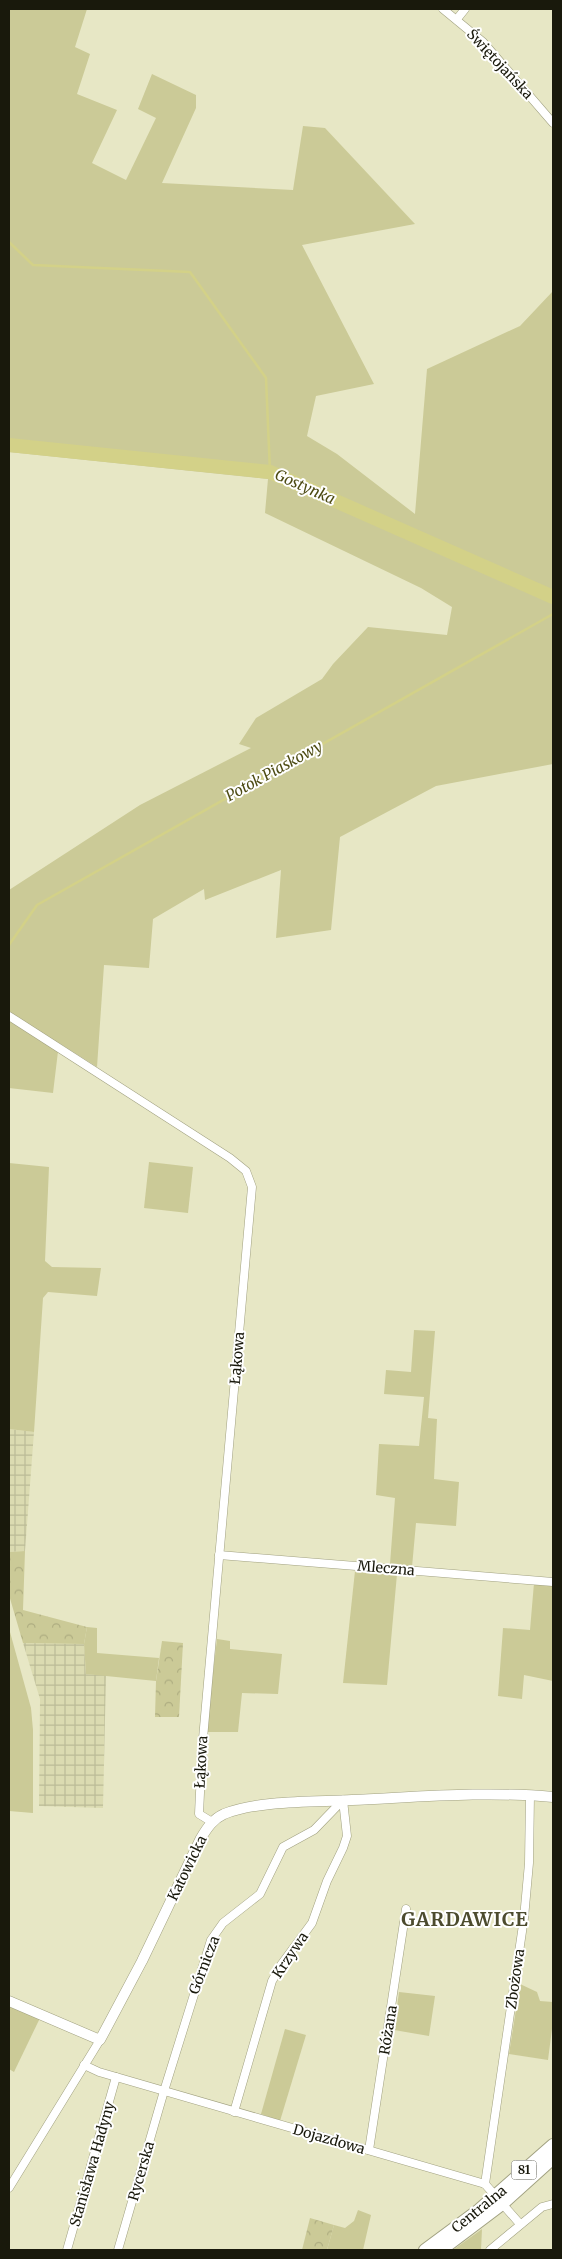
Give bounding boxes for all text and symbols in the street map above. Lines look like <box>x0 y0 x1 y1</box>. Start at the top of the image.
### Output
street label: Świętojańska <box>463 25 537 103</box>
water label: Gostynka <box>272 465 338 508</box>
water label: Potok Piaskowy <box>222 736 326 805</box>
street label: Łąkowa <box>226 1331 248 1385</box>
street label: Mleczna <box>357 1557 416 1580</box>
street label: Łąkowa <box>191 1735 211 1789</box>
street label: Katowicka <box>163 1832 211 1904</box>
district label: GARDAWICE <box>401 1907 529 1931</box>
street label: Krzywa <box>268 1928 312 1982</box>
street label: Górnicza <box>185 1933 224 1997</box>
street label: Zbożowa <box>502 1947 528 2010</box>
street label: Różana <box>375 2003 401 2056</box>
street label: Stanisława Hadyny <box>66 2099 119 2229</box>
street label: Dojazdowa <box>291 2120 368 2158</box>
street label: Rycerska <box>124 2139 158 2203</box>
road number: 81 <box>512 2160 536 2180</box>
street label: Centralna <box>448 2181 511 2237</box>

